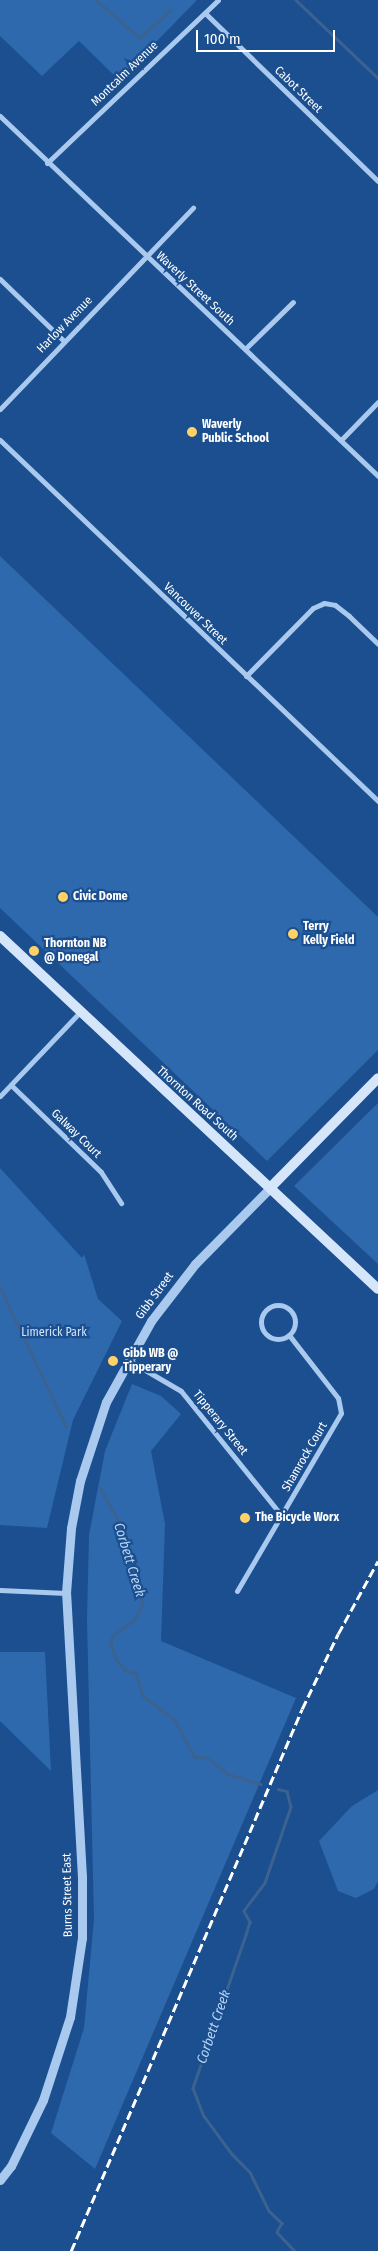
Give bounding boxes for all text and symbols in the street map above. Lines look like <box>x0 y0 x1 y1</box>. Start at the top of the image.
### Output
scale bar <box>198 20 337 52</box>
text: 100 m <box>204 30 241 48</box>
street label: Montcalm Avenue <box>89 39 161 109</box>
street label: Cabot Street <box>271 64 325 116</box>
street label: Waverly Street South <box>153 249 237 329</box>
street label: Harlow Avenue <box>34 294 96 356</box>
place label: Waverly Public School <box>202 418 269 446</box>
marker: Waverly Public School <box>186 426 198 438</box>
street label: Vancouver Street <box>160 580 230 648</box>
place label: Civic Dome <box>73 890 128 904</box>
marker: Civic Dome <box>57 891 69 903</box>
place label: Terry Kelly Field <box>303 920 354 948</box>
marker: Terry Kelly Field <box>287 928 299 940</box>
place label: Thornton NB @ Donegal <box>44 937 106 965</box>
marker: Thornton NB @ Donegal <box>28 945 40 957</box>
street label: Thornton Road South <box>153 1064 241 1144</box>
street label: Galway Court <box>48 1107 104 1161</box>
street label: Gibb Street <box>133 1270 177 1322</box>
park label: Limerick Park <box>21 1326 87 1340</box>
place label: Gibb WB @ Tipperary <box>123 1347 178 1375</box>
marker: Gibb WB @ Tipperary <box>107 1355 119 1367</box>
street label: Tipperary Street <box>190 1388 250 1458</box>
street label: Shamrock Court <box>279 1420 331 1494</box>
place label: The Bicycle Worx <box>255 1511 339 1525</box>
marker: The Bicycle Worx <box>239 1512 251 1524</box>
water label: Corbett Creek <box>110 1521 148 1599</box>
street label: Burns Street East <box>60 1853 76 1937</box>
water label: Corbett Creek <box>194 1988 234 2066</box>

